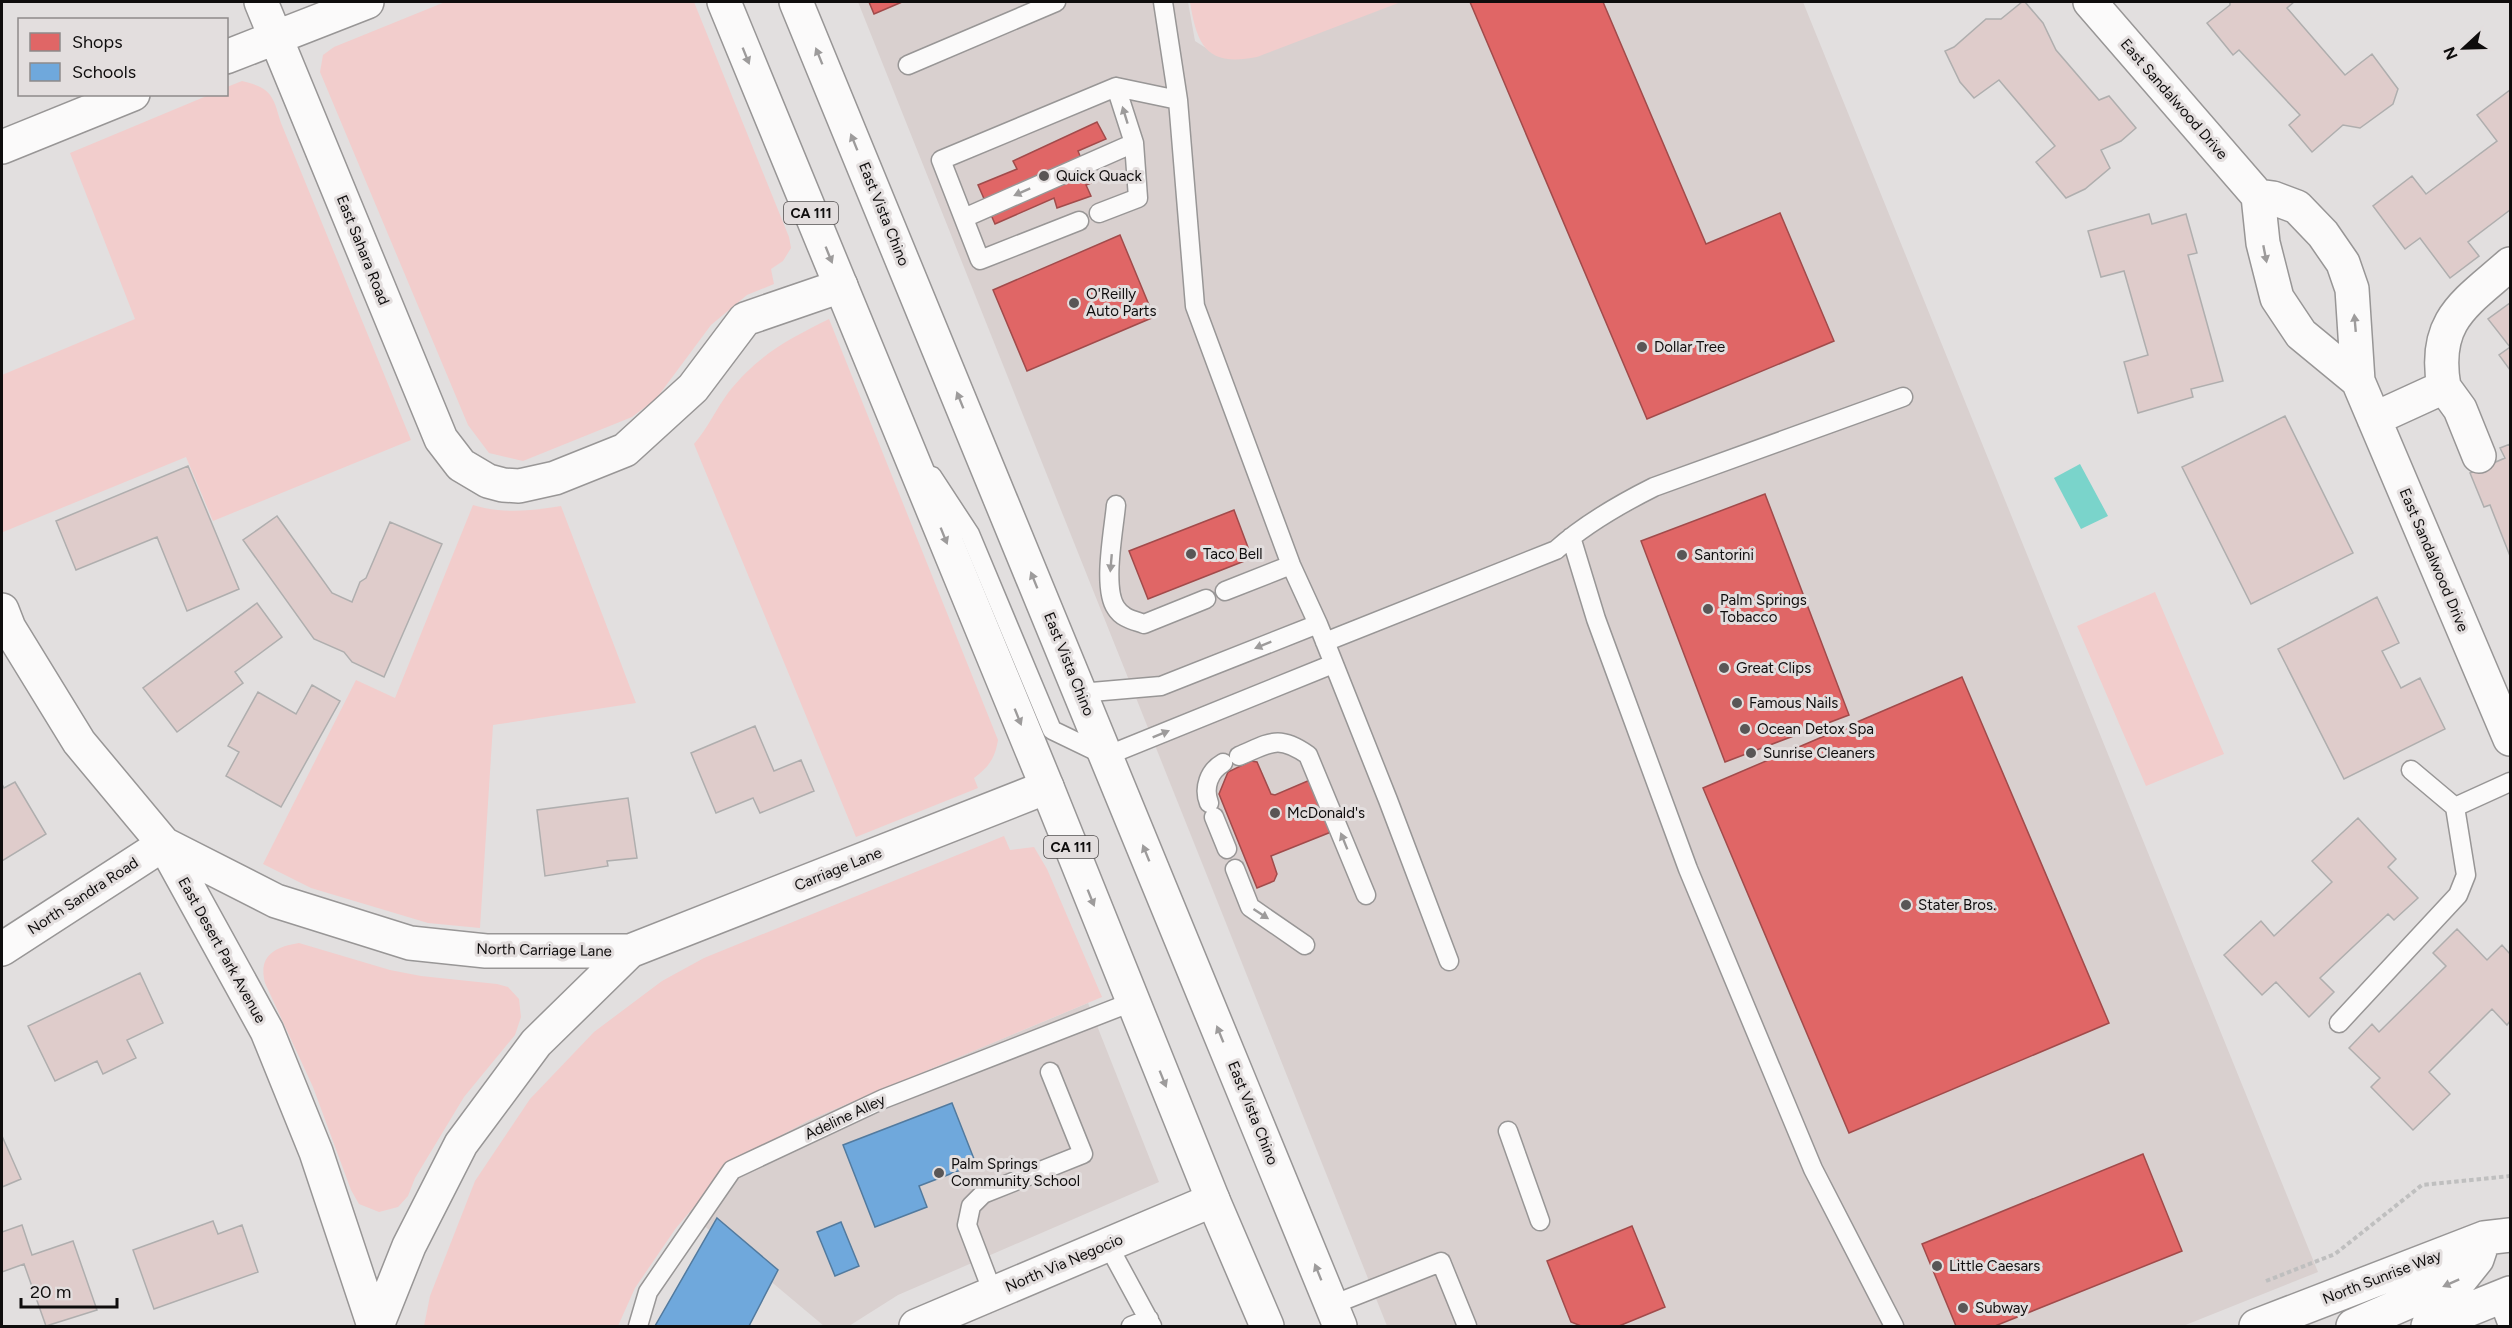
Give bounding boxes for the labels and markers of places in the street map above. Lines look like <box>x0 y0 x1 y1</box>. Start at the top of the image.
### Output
place label: Quick Quack <box>1056 167 1142 185</box>
marker: Quick Quack <box>1037 169 1051 183</box>
place label: O'Reilly Auto Parts <box>1086 285 1156 320</box>
marker: O'Reilly Auto Parts <box>1067 296 1081 310</box>
place label: Dollar Tree <box>1654 338 1725 356</box>
marker: Dollar Tree <box>1635 340 1649 354</box>
place label: Taco Bell <box>1203 545 1262 563</box>
place label: Santorini <box>1694 546 1754 564</box>
marker: Taco Bell <box>1184 547 1198 561</box>
marker: Santorini <box>1675 548 1689 562</box>
place label: Palm Springs Tobacco <box>1720 591 1807 626</box>
marker: Palm Springs Tobacco <box>1701 602 1715 616</box>
place label: Great Clips <box>1736 659 1811 677</box>
marker: Great Clips <box>1717 661 1731 675</box>
place label: Famous Nails <box>1749 694 1838 712</box>
marker: Famous Nails <box>1730 696 1744 710</box>
place label: Ocean Detox Spa <box>1757 720 1874 738</box>
marker: Ocean Detox Spa <box>1738 722 1752 736</box>
place label: Sunrise Cleaners <box>1763 744 1875 762</box>
marker: Sunrise Cleaners <box>1744 746 1758 760</box>
place label: McDonald's <box>1287 804 1365 822</box>
marker: McDonald's <box>1268 806 1282 820</box>
place label: Stater Bros. <box>1918 896 1996 914</box>
marker: Stater Bros. <box>1899 898 1913 912</box>
place label: Palm Springs Community School <box>951 1155 1080 1190</box>
marker: Palm Springs Community School <box>932 1166 946 1180</box>
place label: Little Caesars <box>1949 1257 2040 1275</box>
marker: Little Caesars <box>1930 1259 1944 1273</box>
place label: Subway <box>1975 1299 2028 1317</box>
marker: Subway <box>1956 1301 1970 1315</box>

